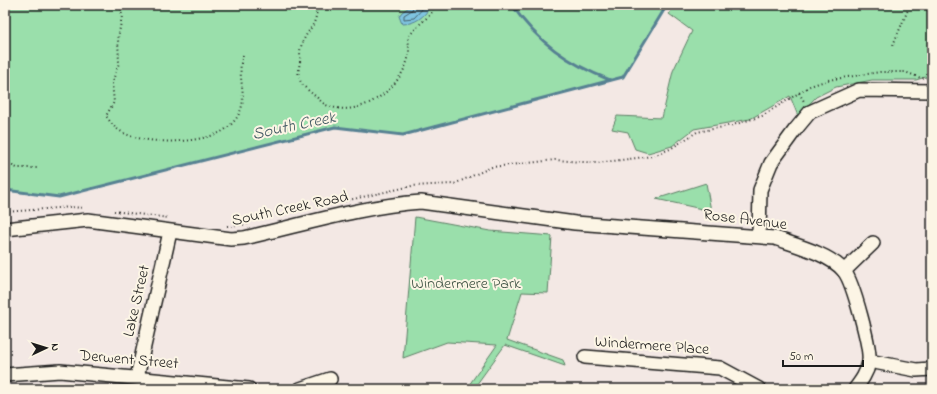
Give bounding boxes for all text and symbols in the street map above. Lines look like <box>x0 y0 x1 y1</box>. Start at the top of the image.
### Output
water label: South Creek <box>250 105 340 147</box>
street label: South Creek Road <box>230 185 350 233</box>
street label: Rose Avenue <box>702 203 789 237</box>
street label: Lake Street <box>117 262 157 339</box>
park label: Windermere Park <box>411 272 522 296</box>
north arrow <box>26 328 66 368</box>
street label: Windermere Place <box>594 330 711 362</box>
scale bar <box>783 342 863 368</box>
text: N <box>47 343 63 352</box>
street label: Derwent Street <box>78 344 180 376</box>
text: 50 m <box>789 348 813 366</box>

